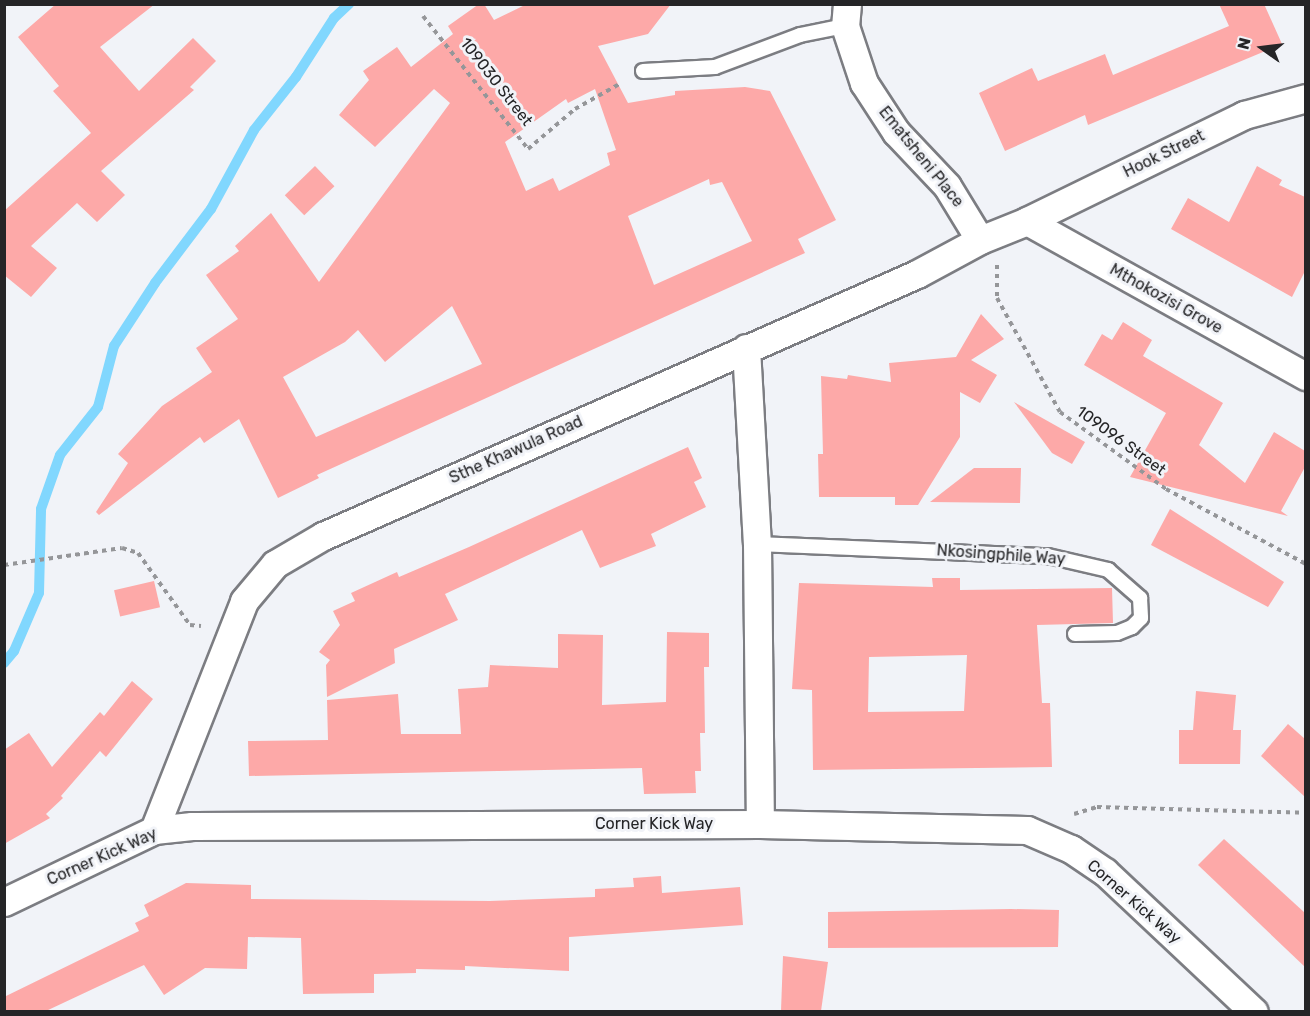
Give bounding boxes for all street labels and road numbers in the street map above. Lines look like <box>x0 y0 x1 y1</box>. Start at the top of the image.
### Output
street label: 109030 Street <box>456 34 536 130</box>
street label: Ematsheni Place <box>875 103 967 211</box>
street label: Hook Street <box>1120 126 1208 182</box>
street label: Mthokozisi Grove <box>1106 260 1226 338</box>
street label: 109096 Street <box>1073 402 1169 480</box>
street label: Sthe Khawula Road <box>446 412 586 488</box>
street label: Nkosingphile Way <box>936 541 1066 569</box>
street label: Corner Kick Way <box>594 814 714 834</box>
street label: Corner Kick Way <box>44 824 160 890</box>
street label: Corner Kick Way <box>1083 856 1185 948</box>

